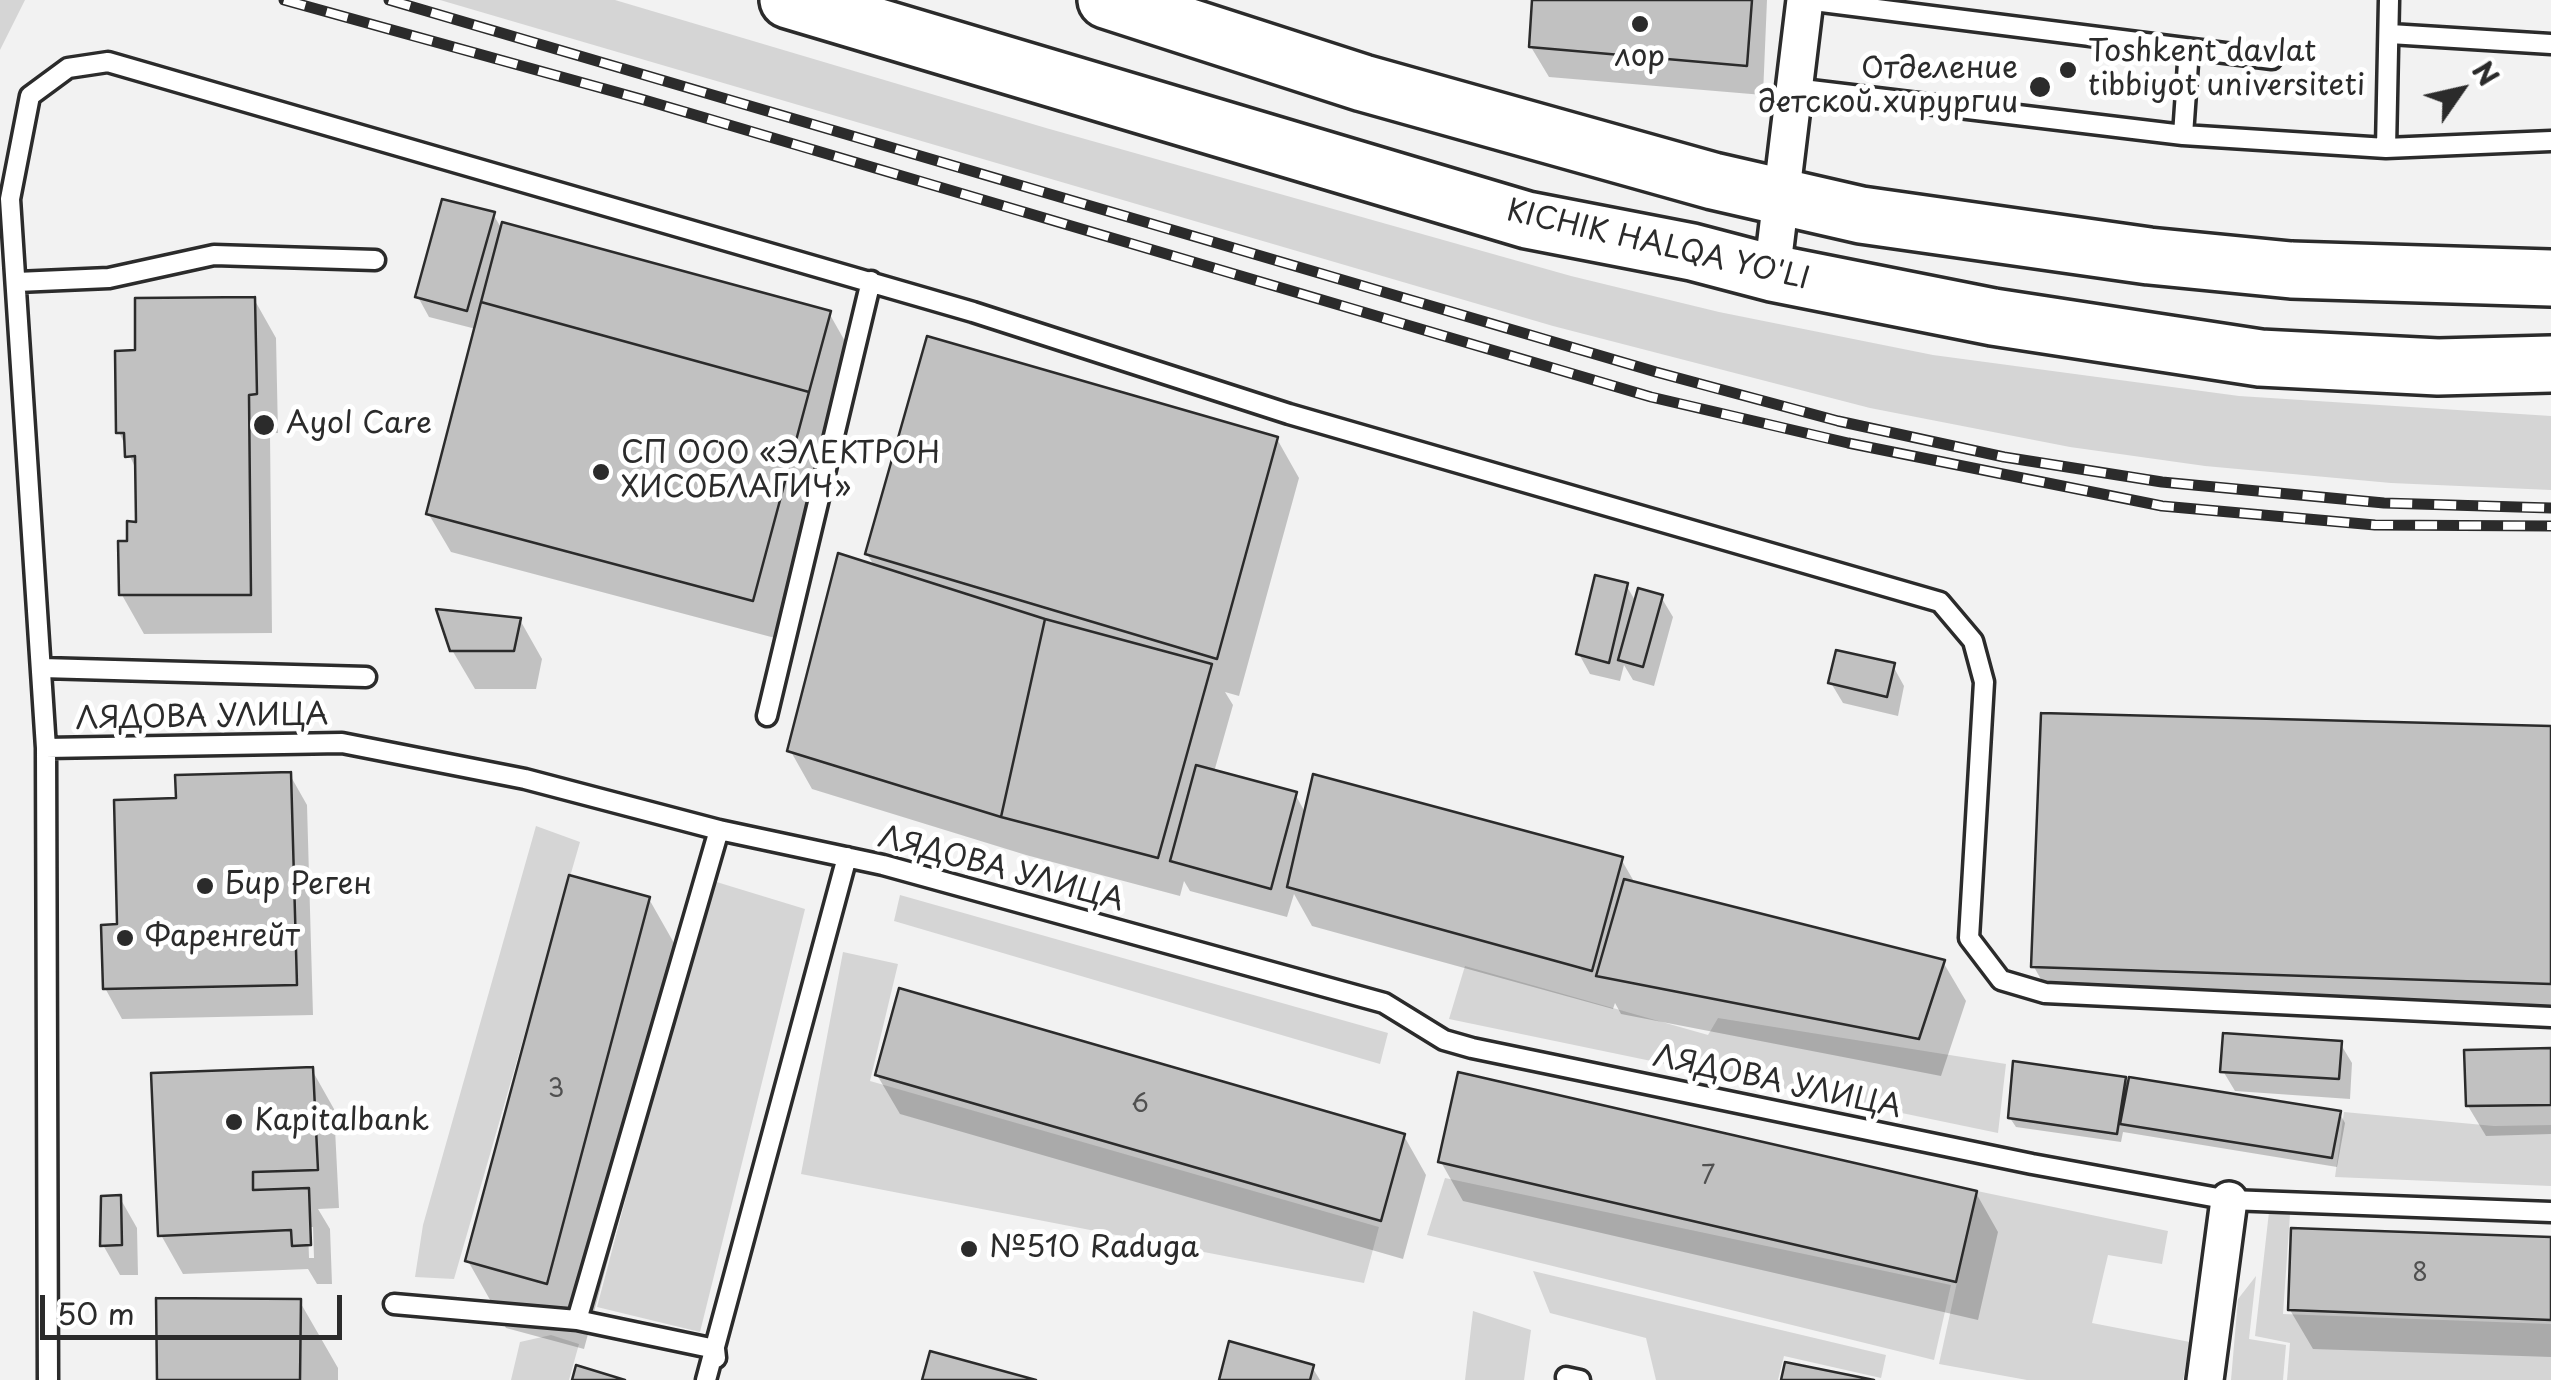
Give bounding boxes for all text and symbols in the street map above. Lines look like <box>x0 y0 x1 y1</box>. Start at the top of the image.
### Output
marker: лор <box>1629 13 1651 35</box>
place label: Toshkent davlat tibbiyot universiteti <box>2088 35 2365 106</box>
place label: лор <box>1615 40 1665 76</box>
north arrow <box>2411 40 2511 140</box>
place label: Отделение детской хирургии <box>1758 52 2018 122</box>
text: N <box>2462 52 2510 94</box>
marker: Toshkent davlat tibbiyot universiteti <box>2057 59 2079 81</box>
marker: Отделение детской хирургии <box>2027 74 2053 100</box>
street label: KICHIK HALQA YO'LI <box>1503 194 1813 298</box>
place label: Ayol Care <box>286 407 432 443</box>
marker: Ayol Care <box>251 412 277 438</box>
place label: СП ООО «ЭЛЕКТРОН ХИСОБЛАГИЧ» <box>621 437 940 508</box>
marker: СП ООО «ЭЛЕКТРОН ХИСОБЛАГИЧ» <box>590 461 612 483</box>
street label: ЛЯДОВА УЛИЦА <box>75 698 329 738</box>
street label: ЛЯДОВА УЛИЦА <box>874 820 1128 920</box>
place label: Бир Реген <box>225 868 372 904</box>
marker: Бир Реген <box>194 875 216 897</box>
place label: Фаренгейт <box>145 920 300 956</box>
marker: Фаренгейт <box>114 927 136 949</box>
street label: ЛЯДОВА УЛИЦА <box>1650 1039 1904 1127</box>
house number: 3 <box>548 1075 564 1105</box>
house number: 6 <box>1131 1090 1149 1120</box>
place label: Kapitalbank <box>254 1104 429 1140</box>
marker: Kapitalbank <box>223 1111 245 1133</box>
house number: 7 <box>1701 1162 1715 1192</box>
place label: №510 Raduga <box>989 1231 1199 1267</box>
marker: №510 Raduga <box>958 1238 980 1260</box>
house number: 8 <box>2412 1259 2428 1289</box>
scale bar <box>45 1275 348 1337</box>
text: 50 m <box>57 1290 135 1335</box>

